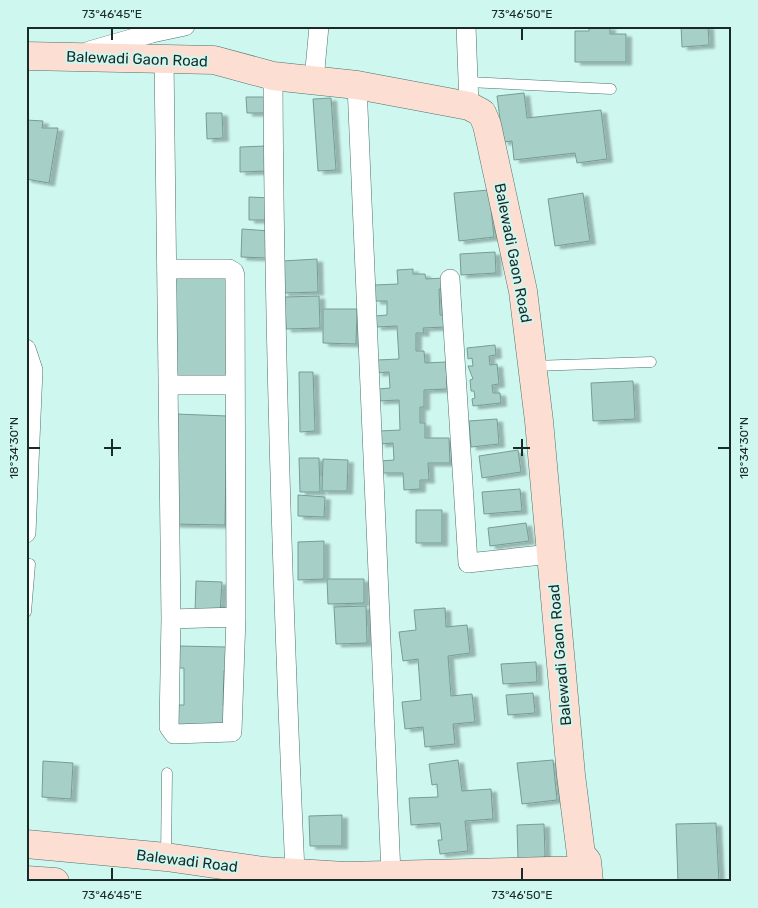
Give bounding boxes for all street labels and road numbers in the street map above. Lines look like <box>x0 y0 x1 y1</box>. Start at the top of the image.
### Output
street label: Balewadi Gaon Road <box>66 48 208 70</box>
street label: Balewadi Gaon Road <box>491 182 535 324</box>
street label: Balewadi Gaon Road <box>545 584 575 726</box>
street label: Balewadi Road <box>135 846 239 876</box>

